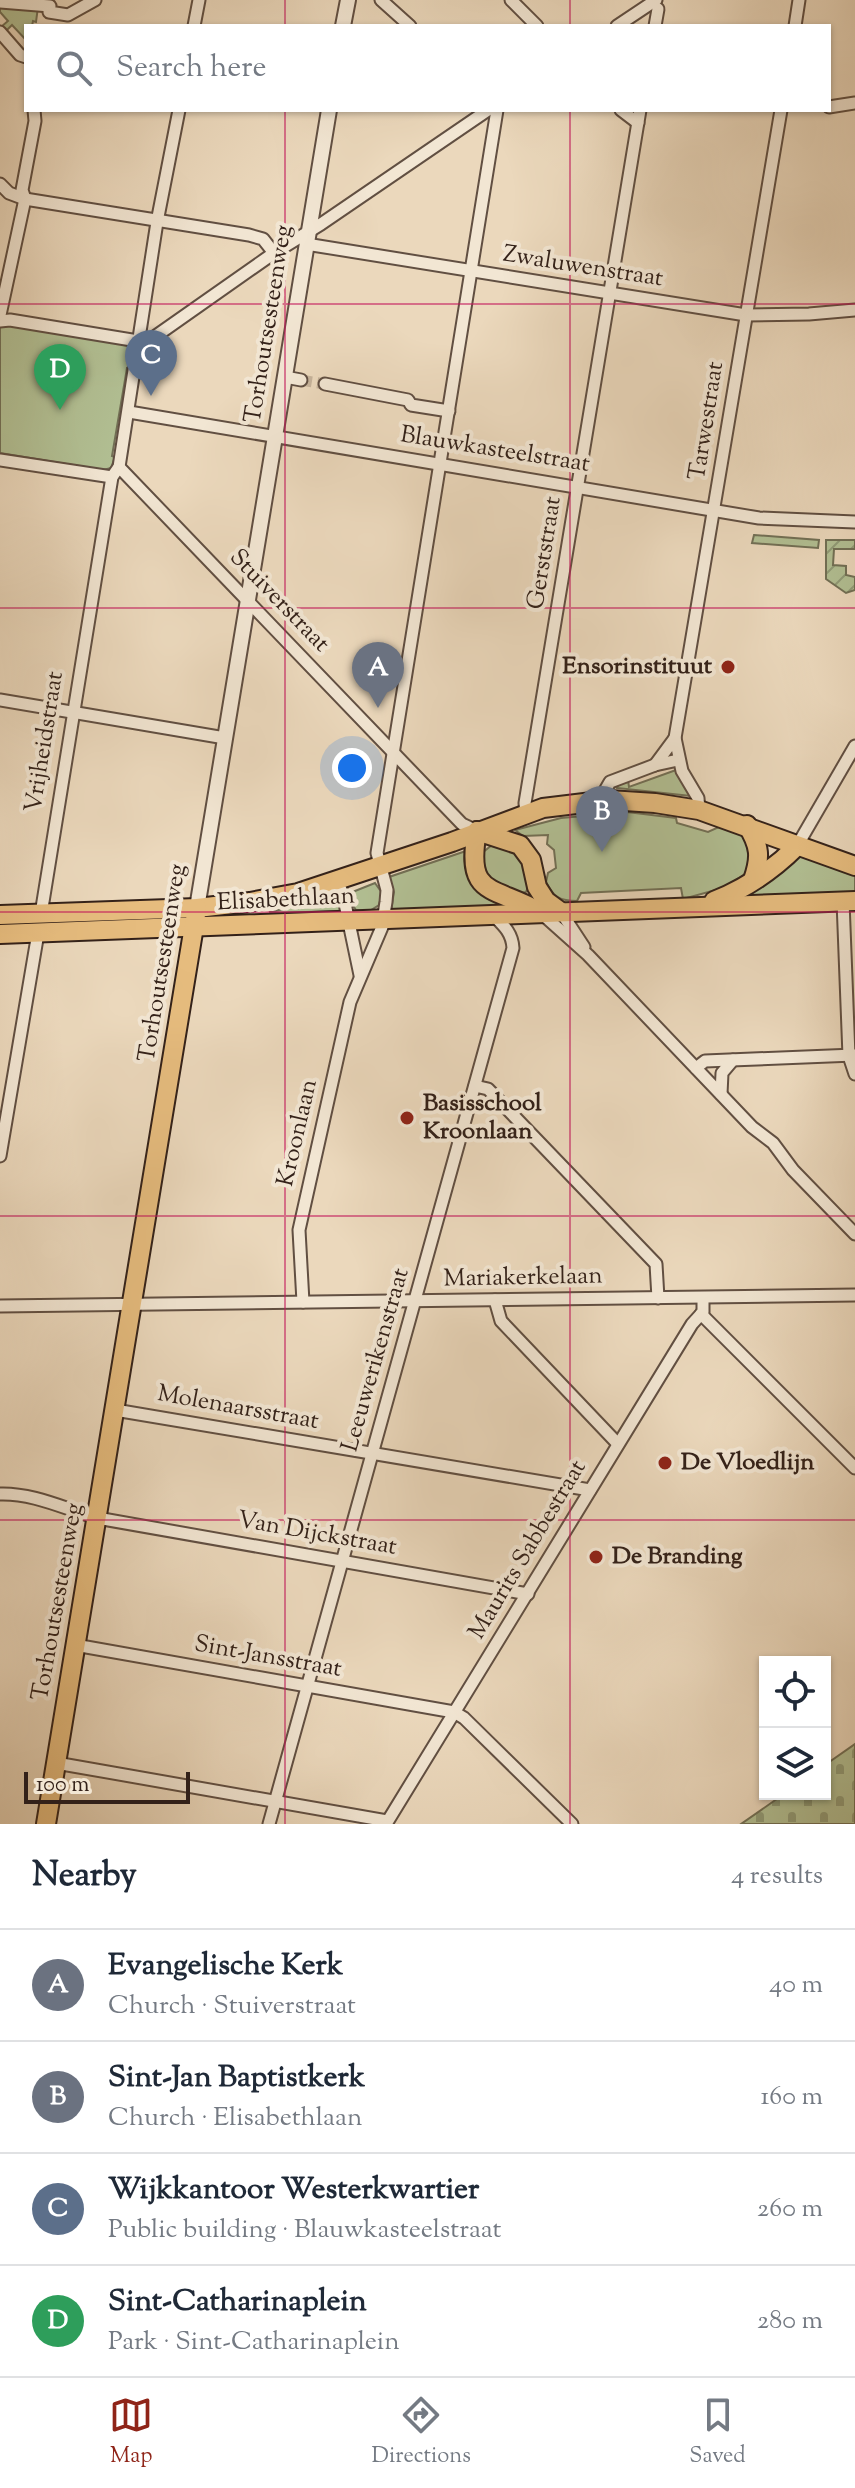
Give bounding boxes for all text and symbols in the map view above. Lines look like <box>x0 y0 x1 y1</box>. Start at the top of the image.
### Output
search box <box>24 24 831 112</box>
icon: search <box>52 46 96 90</box>
text: Search here <box>116 47 266 90</box>
street label: Torhoutsesteenweg <box>237 222 301 425</box>
street label: Zwaluwenstraat <box>500 238 666 296</box>
pin: C <box>125 330 177 396</box>
pin: D <box>34 344 86 410</box>
street label: Tarwestraat <box>681 359 733 483</box>
street label: Blauwkasteelstraat <box>398 418 592 482</box>
street label: Gerststraat <box>519 494 571 612</box>
street label: Stuiverstraat <box>221 542 337 660</box>
pin: A <box>352 642 404 708</box>
place label: Ensorinstituut <box>562 650 713 684</box>
marker: Ensorinstituut <box>719 658 737 676</box>
street label: Vrijheidstraat <box>17 669 73 815</box>
your location <box>332 748 372 788</box>
pin: B <box>576 786 628 852</box>
street label: Torhoutsesteenweg <box>131 861 195 1064</box>
street label: Elisabethlaan <box>216 879 356 921</box>
street label: Kroonlaan <box>269 1076 327 1190</box>
place label: Basisschool Kroonlaan <box>423 1087 542 1149</box>
marker: Basisschool Kroonlaan <box>398 1109 416 1127</box>
street label: Mariakerkelaan <box>443 1260 603 1296</box>
street label: Leeuwerikenstraat <box>334 1264 418 1456</box>
street label: Molenaarsstraat <box>155 1377 321 1439</box>
place label: De Vloedlijn <box>681 1446 815 1480</box>
street label: Maurits Sabbestraat <box>461 1454 595 1646</box>
marker: De Vloedlijn <box>656 1454 674 1472</box>
street label: Torhoutsesteenweg <box>24 1500 92 1703</box>
street label: Van Dijckstraat <box>235 1503 399 1565</box>
place label: De Branding <box>612 1540 743 1574</box>
marker: De Branding <box>587 1548 605 1566</box>
street label: Sint-Jansstraat <box>192 1627 344 1687</box>
map controls <box>759 1656 831 1800</box>
button: locate <box>759 1656 831 1728</box>
button: layers <box>759 1728 831 1800</box>
scale bar <box>24 1768 190 1804</box>
text: 100 m <box>36 1770 89 1802</box>
text: Nearby <box>32 1852 137 1901</box>
text: 4 results <box>731 1858 823 1895</box>
text: Evangelische Kerk <box>108 1945 343 1988</box>
text: A <box>47 1967 69 2004</box>
text: 40 m <box>769 1967 823 2004</box>
text: Church · Stuiverstraat <box>108 1988 356 2025</box>
text: Sint-Jan Baptistkerk <box>108 2057 365 2100</box>
text: B <box>50 2079 66 2116</box>
text: 160 m <box>760 2079 823 2116</box>
text: Church · Elisabethlaan <box>108 2100 362 2137</box>
text: Wijkkantoor Westerkwartier <box>108 2169 479 2212</box>
text: C <box>48 2191 68 2228</box>
text: 260 m <box>757 2191 823 2228</box>
text: Public building · Blauwkasteelstraat <box>108 2212 502 2249</box>
text: Sint-Catharinaplein <box>108 2281 367 2324</box>
text: D <box>48 2303 68 2340</box>
text: 280 m <box>757 2303 823 2340</box>
text: Park · Sint-Catharinaplein <box>108 2324 400 2361</box>
tab: Map <box>109 2393 153 2473</box>
tab: Directions <box>372 2393 471 2473</box>
tab: Saved <box>689 2393 746 2473</box>

